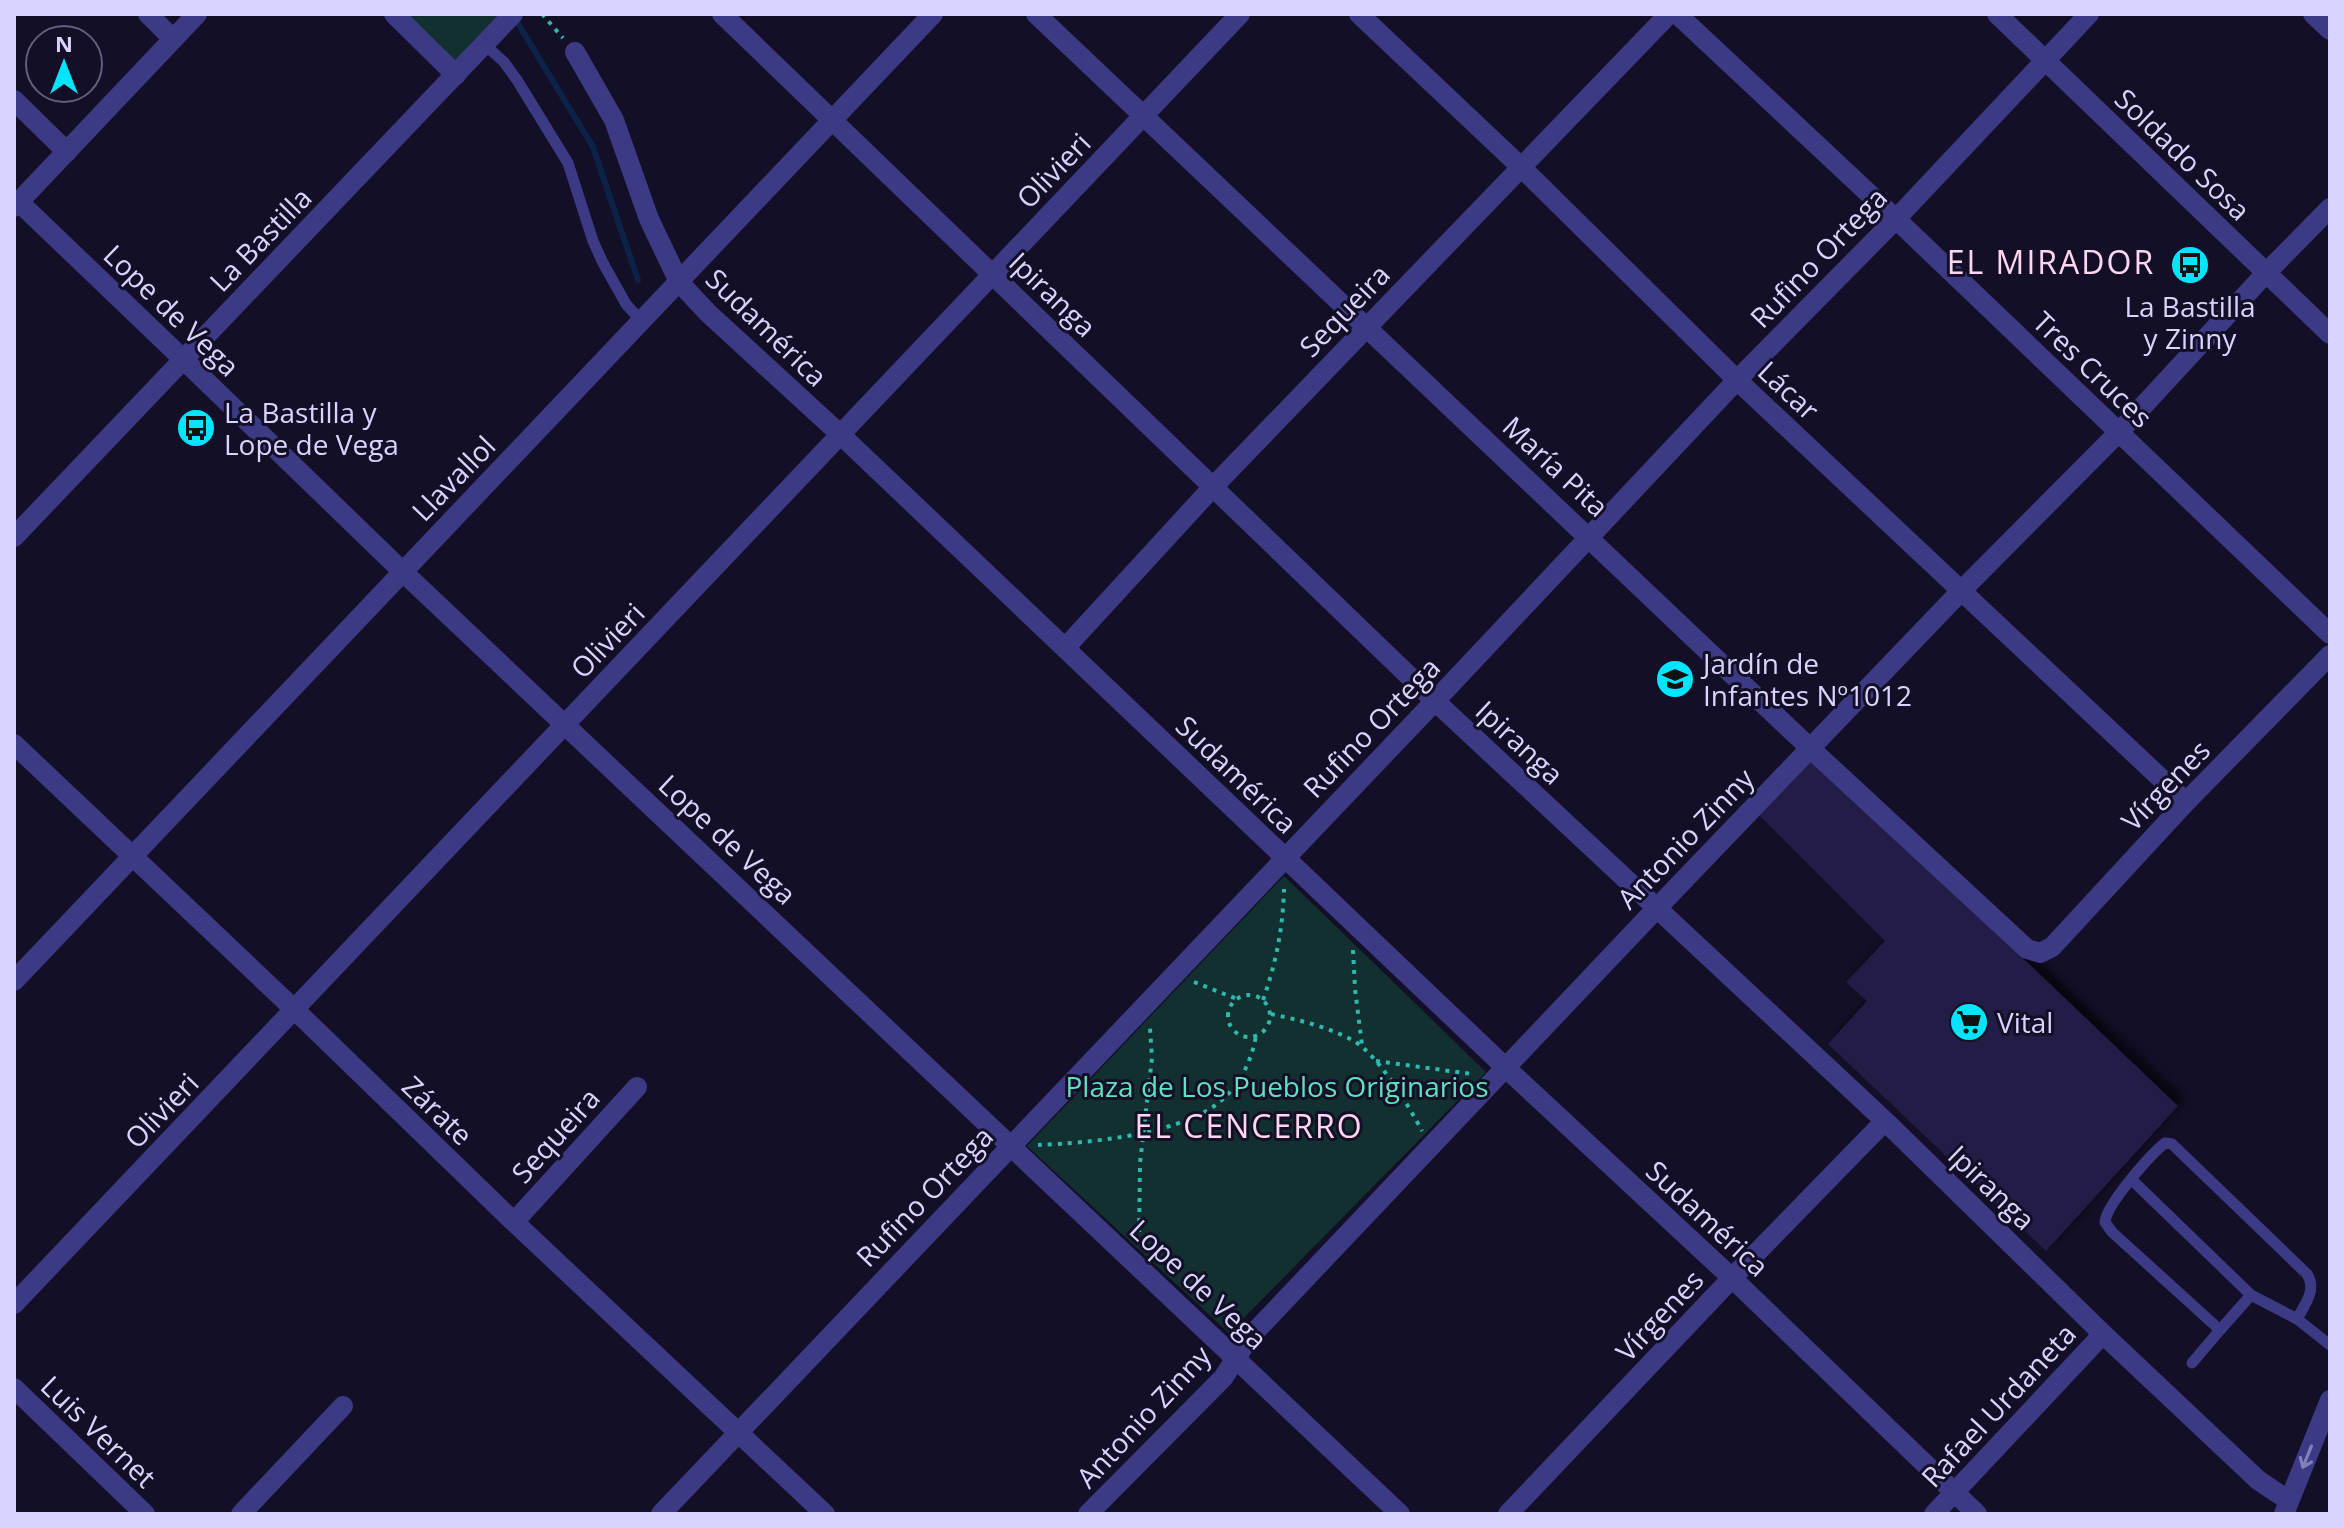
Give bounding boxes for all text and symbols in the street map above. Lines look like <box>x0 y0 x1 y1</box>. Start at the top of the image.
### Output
north arrow <box>24 24 104 104</box>
text: N <box>55 28 73 58</box>
street label: Soldado Sosa <box>2107 80 2259 228</box>
street label: Olivieri <box>1008 124 1098 216</box>
street label: Rufino Ortega <box>1741 178 1895 336</box>
street label: La Bastilla <box>201 179 319 299</box>
street label: Lope de Vega <box>96 236 248 384</box>
district label: EL MIRADOR <box>1947 240 2155 283</box>
street label: Ipiranga <box>1001 243 1105 345</box>
bus stop icon: La Bastilla y Zinny <box>2169 244 2211 286</box>
street label: Sequeira <box>1290 255 1398 365</box>
street label: Sudamérica <box>698 260 836 394</box>
place label: La Bastilla y Zinny <box>2124 287 2256 357</box>
street label: Tres Cruces <box>2025 303 2161 435</box>
street label: Lácar <box>1750 352 1828 428</box>
place label: La Bastilla y Lope de Vega <box>224 393 399 463</box>
bus stop icon: La Bastilla y Lope de Vega <box>175 407 217 449</box>
street label: María Pita <box>1495 407 1617 525</box>
street label: Llavallol <box>403 427 503 529</box>
street label: Olivieri <box>562 594 652 686</box>
place label: Jardín de Infantes Nº1012 <box>1700 644 1912 714</box>
street label: Rufino Ortega <box>1294 648 1448 806</box>
school or university icon: Jardín de Infantes Nº1012 <box>1654 658 1696 700</box>
street label: Ipiranga <box>1468 692 1572 792</box>
street label: Sudamérica <box>1168 707 1306 841</box>
street label: Vírgenes <box>2112 731 2218 839</box>
street label: Antonio Zinny <box>1608 759 1762 916</box>
street label: Lope de Vega <box>651 765 805 913</box>
supermarket icon: Vital <box>1948 1001 1990 1043</box>
place label: Vital <box>1997 1003 2053 1041</box>
street label: Olivieri <box>116 1064 206 1156</box>
street label: Zárate <box>394 1067 482 1153</box>
park label: Plaza de Los Pueblos Originarios <box>1065 1067 1489 1105</box>
street label: Sequeira <box>502 1079 608 1191</box>
district label: EL CENCERRO <box>1134 1104 1364 1147</box>
street label: Rufino Ortega <box>847 1117 1001 1275</box>
street label: Ipiranga <box>1940 1136 2044 1238</box>
street label: Sudamérica <box>1639 1151 1777 1285</box>
street label: Lope de Vega <box>1122 1210 1276 1358</box>
street label: Vírgenes <box>1607 1261 1711 1369</box>
street label: Rafael Urdaneta <box>1912 1315 2084 1495</box>
street label: Antonio Zinny <box>1067 1336 1219 1495</box>
street label: Luis Vernet <box>33 1367 165 1495</box>
one-way arrow <box>2299 1444 2313 1469</box>

